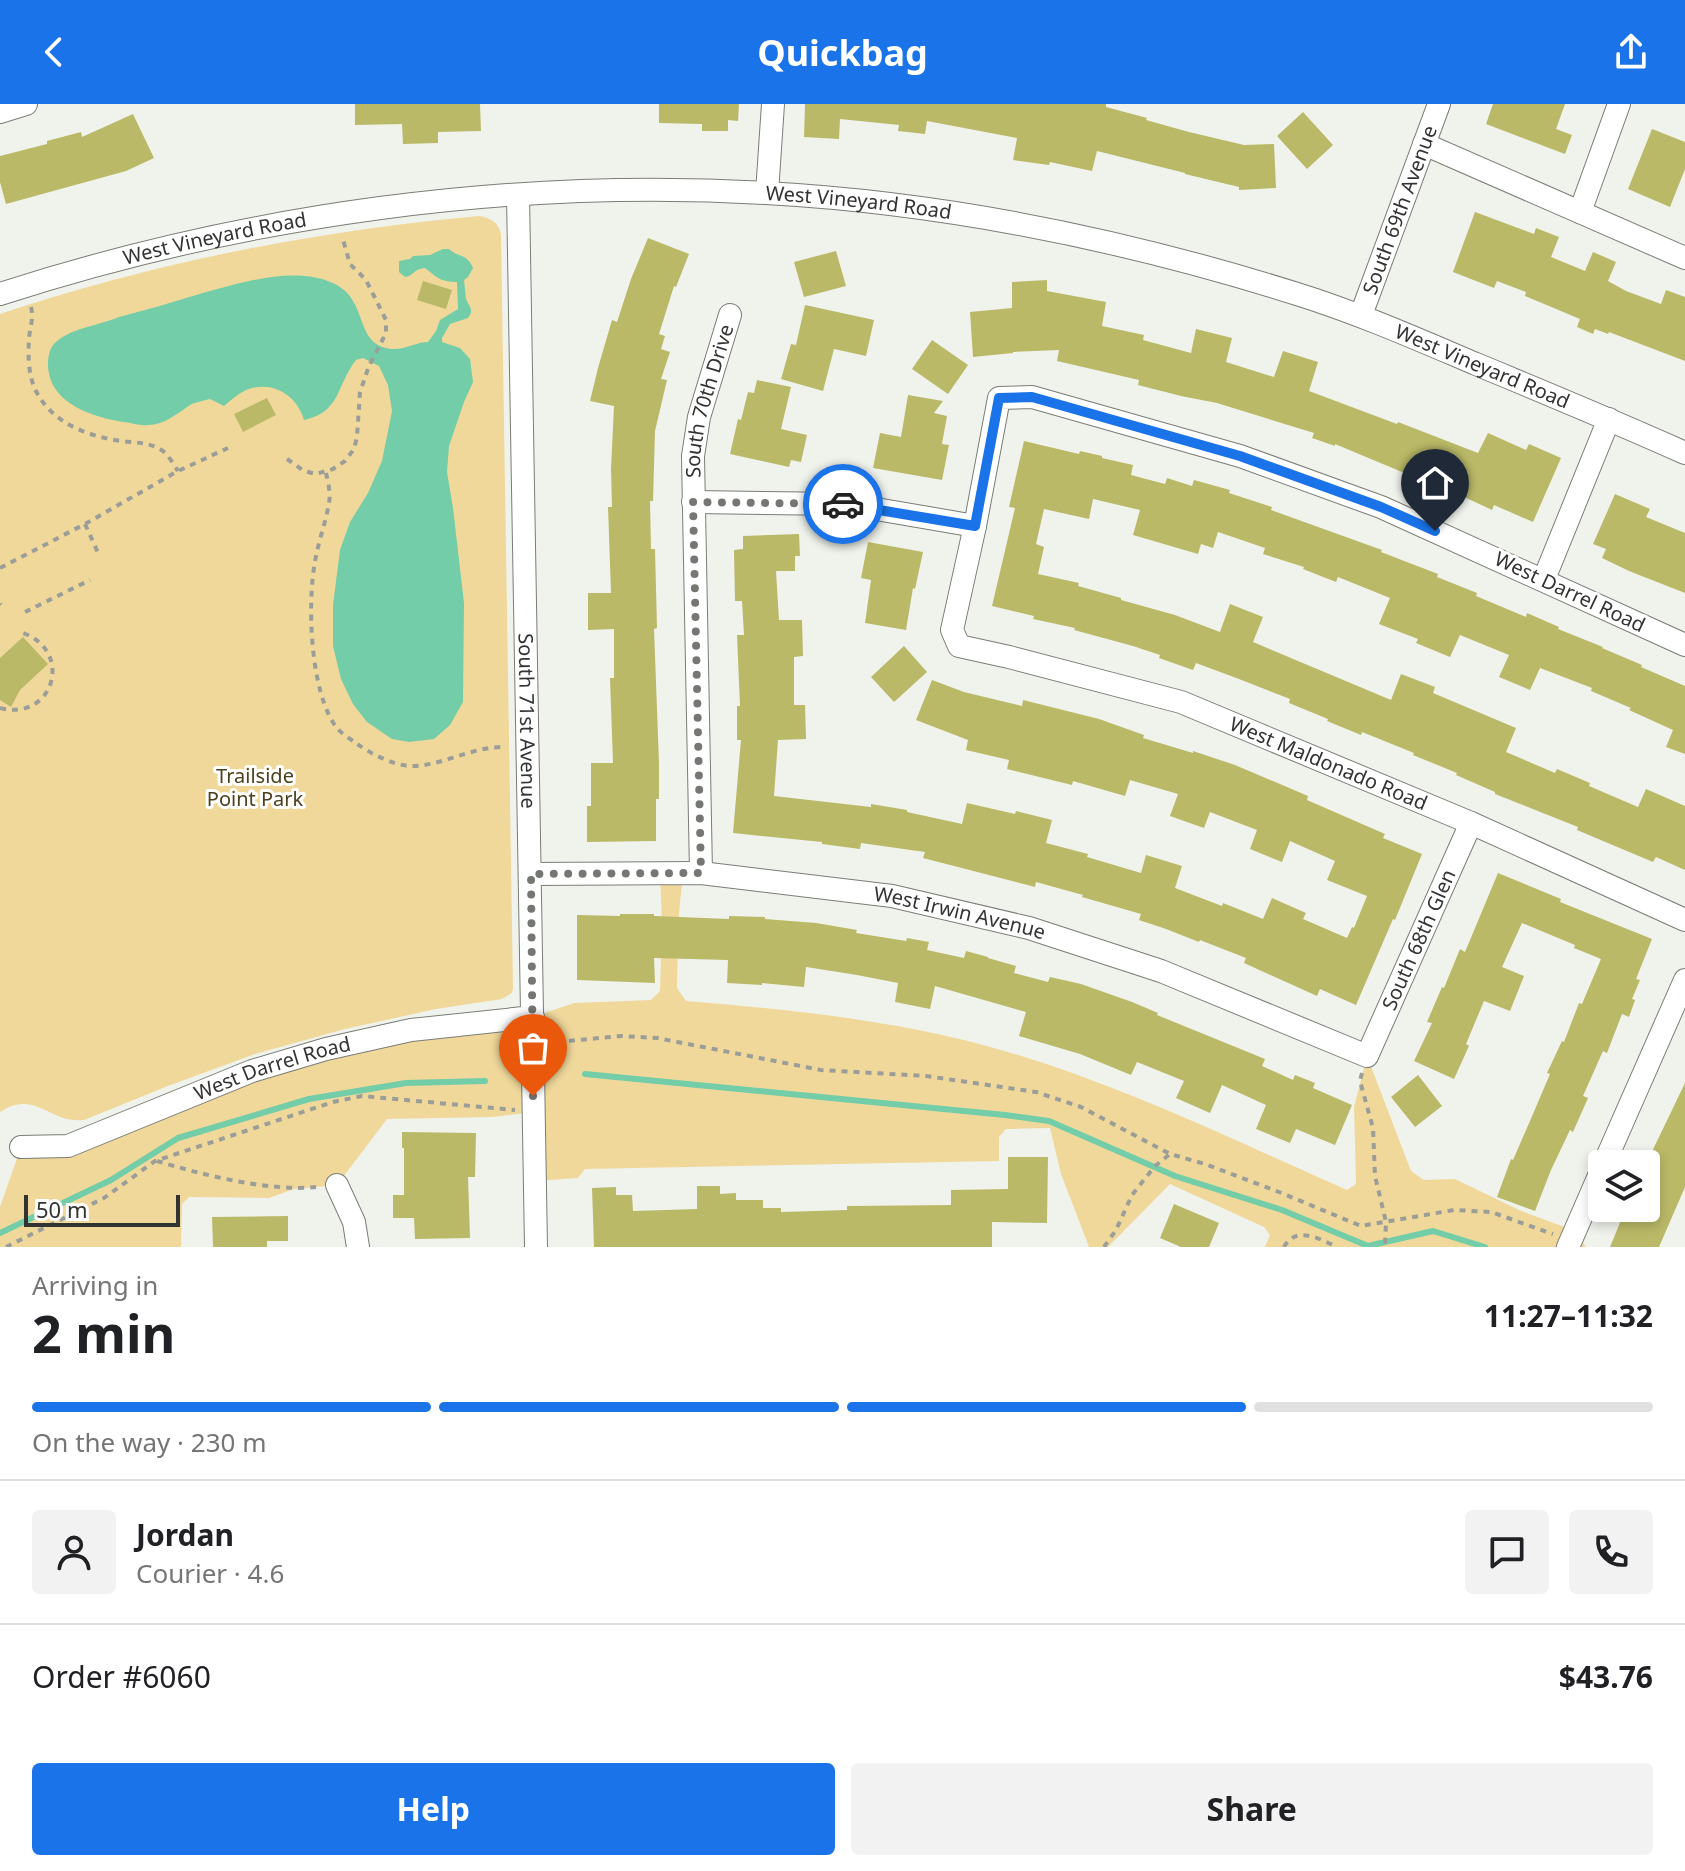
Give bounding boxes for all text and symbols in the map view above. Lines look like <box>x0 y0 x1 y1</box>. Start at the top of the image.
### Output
text: Quickbag <box>757 28 928 77</box>
icon: back <box>32 30 76 74</box>
icon: share <box>1609 30 1653 74</box>
street label: South 69th Avenue <box>1356 121 1443 298</box>
street label: West Vineyard Road <box>765 179 953 225</box>
street label: West Vineyard Road <box>120 205 308 271</box>
street label: West Vineyard Road <box>1391 317 1574 415</box>
street label: South 70th Drive <box>679 321 739 478</box>
pin <box>1401 449 1469 531</box>
icon: home <box>1413 461 1457 505</box>
courier <box>803 464 883 544</box>
icon: car <box>821 482 865 526</box>
street label: West Darrel Road <box>1491 545 1650 638</box>
street label: South 71st Avenue <box>512 633 542 809</box>
street label: West Maldonado Road <box>1226 710 1432 816</box>
park label: Trailside Point Park <box>207 762 304 812</box>
street label: South 68th Glen <box>1375 865 1462 1014</box>
street label: West Irwin Avenue <box>873 880 1049 945</box>
pin <box>499 1014 567 1096</box>
icon: bag <box>511 1026 555 1070</box>
street label: West Darrel Road <box>190 1030 353 1106</box>
map controls <box>1588 1150 1660 1222</box>
button: layers <box>1588 1150 1660 1222</box>
scale bar <box>24 1191 180 1227</box>
text: 50 m <box>36 1194 87 1224</box>
text: Arriving in <box>32 1267 158 1303</box>
text: 11:27–11:32 <box>1484 1295 1653 1336</box>
text: 2 min <box>32 1297 175 1368</box>
text: On the way · 230 m <box>32 1424 266 1460</box>
button: person <box>32 1510 116 1594</box>
button: chat <box>1465 1510 1549 1594</box>
button: phone <box>1569 1510 1653 1594</box>
text: Jordan <box>136 1514 234 1555</box>
text: Courier · 4.6 <box>136 1555 284 1591</box>
text: Order #6060 <box>32 1656 211 1697</box>
text: $43.76 <box>1559 1656 1653 1697</box>
button: Help <box>32 1763 835 1855</box>
button: Share <box>851 1763 1653 1855</box>

